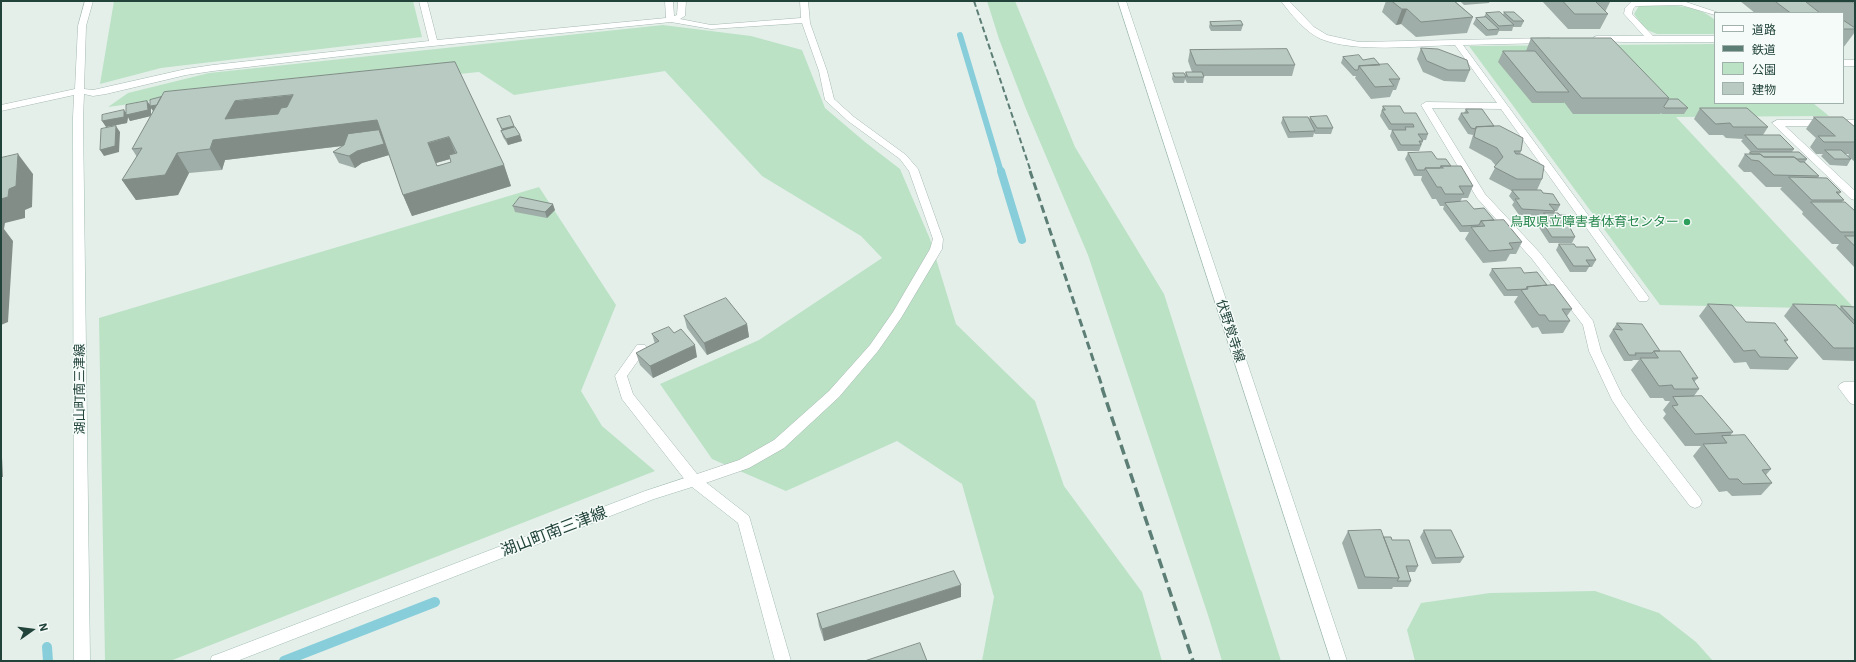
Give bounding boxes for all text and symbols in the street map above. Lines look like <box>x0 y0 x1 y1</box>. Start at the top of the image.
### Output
legend <box>1714 12 1844 104</box>
text: 道路 <box>1752 22 1776 37</box>
text: 鉄道 <box>1752 42 1776 57</box>
text: 公園 <box>1752 62 1776 77</box>
text: 建物 <box>1752 82 1776 97</box>
place label: 鳥取県立障害者体育センター <box>1510 214 1679 230</box>
marker: 鳥取県立障害者体育センター <box>1682 217 1692 227</box>
street label: 伏野覚寺線 <box>1213 298 1247 364</box>
street label: 湖山町南三津線 <box>72 344 88 434</box>
street label: 湖山町南三津線 <box>498 503 610 561</box>
north arrow <box>12 610 52 650</box>
text: N <box>36 622 51 633</box>

